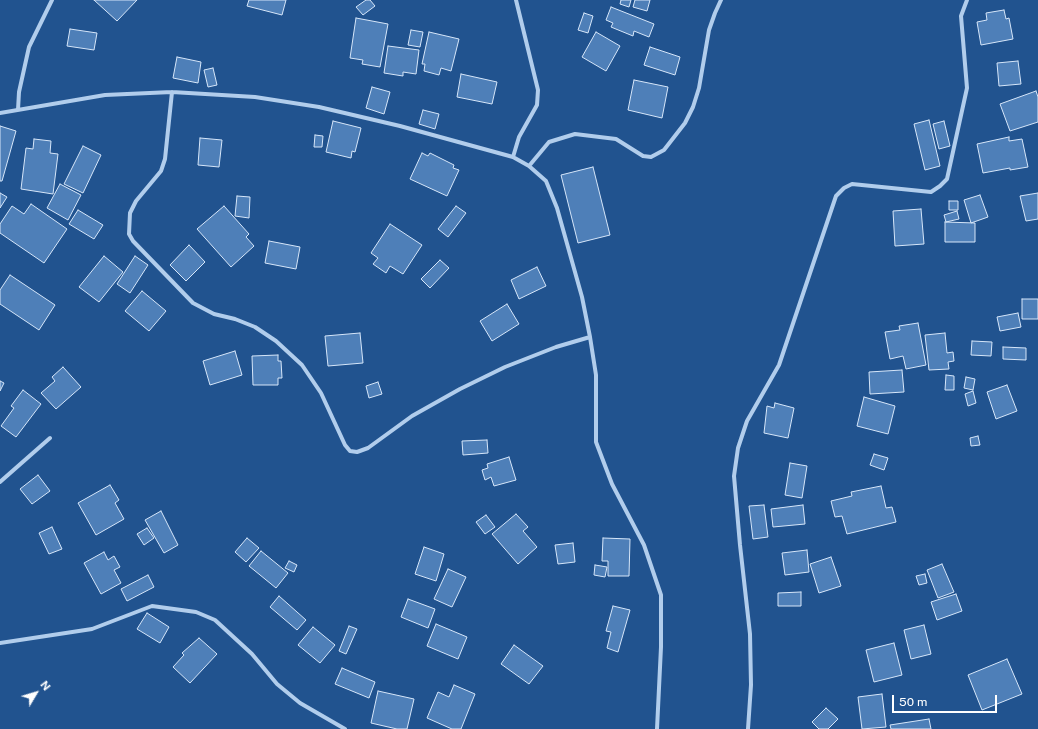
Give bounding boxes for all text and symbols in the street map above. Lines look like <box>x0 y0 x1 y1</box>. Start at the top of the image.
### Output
north arrow <box>16 673 56 713</box>
text: N <box>38 679 53 693</box>
scale bar <box>894 687 999 713</box>
text: 50 m <box>899 695 927 709</box>

